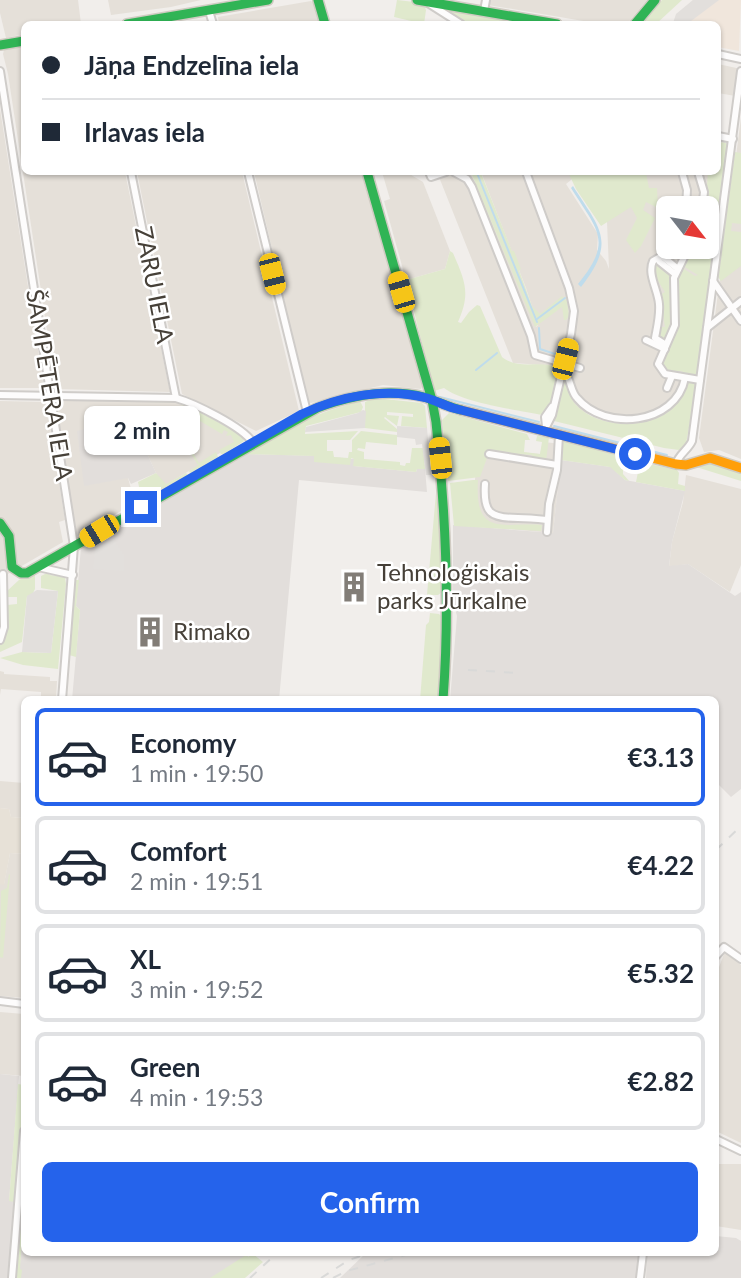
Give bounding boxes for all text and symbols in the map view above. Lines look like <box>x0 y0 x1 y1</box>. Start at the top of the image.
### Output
text: Jāņa Endzelīna iela <box>84 49 299 81</box>
text: Irlavas iela <box>84 116 205 148</box>
north arrow <box>656 196 719 259</box>
map controls <box>656 196 719 259</box>
street label: ZARU IELA <box>130 224 181 346</box>
car <box>257 251 288 297</box>
car <box>386 269 417 315</box>
street label: ŠAMPĒTERA IELA <box>21 287 80 483</box>
car <box>550 336 581 382</box>
callout: 2 min <box>83 406 199 454</box>
text: 2 min <box>113 416 171 444</box>
car <box>428 436 453 480</box>
route start <box>619 438 651 470</box>
route end <box>125 491 157 523</box>
car <box>76 511 123 551</box>
place label: Tehnoloģiskais parks Jūrkalne <box>377 557 529 614</box>
building icon: Tehnoloģiskais parks Jūrkalne <box>337 570 371 604</box>
building icon: Rimako <box>133 615 167 649</box>
place label: Rimako <box>173 616 250 645</box>
icon: car <box>46 726 109 789</box>
text: Economy <box>130 727 236 759</box>
text: €3.13 <box>628 741 694 773</box>
text: 1 min · 19:50 <box>130 759 263 787</box>
icon: car <box>46 834 109 897</box>
text: Comfort <box>130 835 227 867</box>
text: €4.22 <box>628 849 694 881</box>
text: 2 min · 19:51 <box>130 867 263 895</box>
icon: car <box>46 942 109 1005</box>
text: XL <box>130 943 161 975</box>
text: €5.32 <box>628 957 694 989</box>
text: 3 min · 19:52 <box>130 975 263 1003</box>
icon: car <box>46 1050 109 1113</box>
text: Green <box>130 1051 200 1083</box>
text: €2.82 <box>628 1065 694 1097</box>
text: 4 min · 19:53 <box>130 1083 263 1111</box>
button: Confirm <box>42 1162 698 1242</box>

